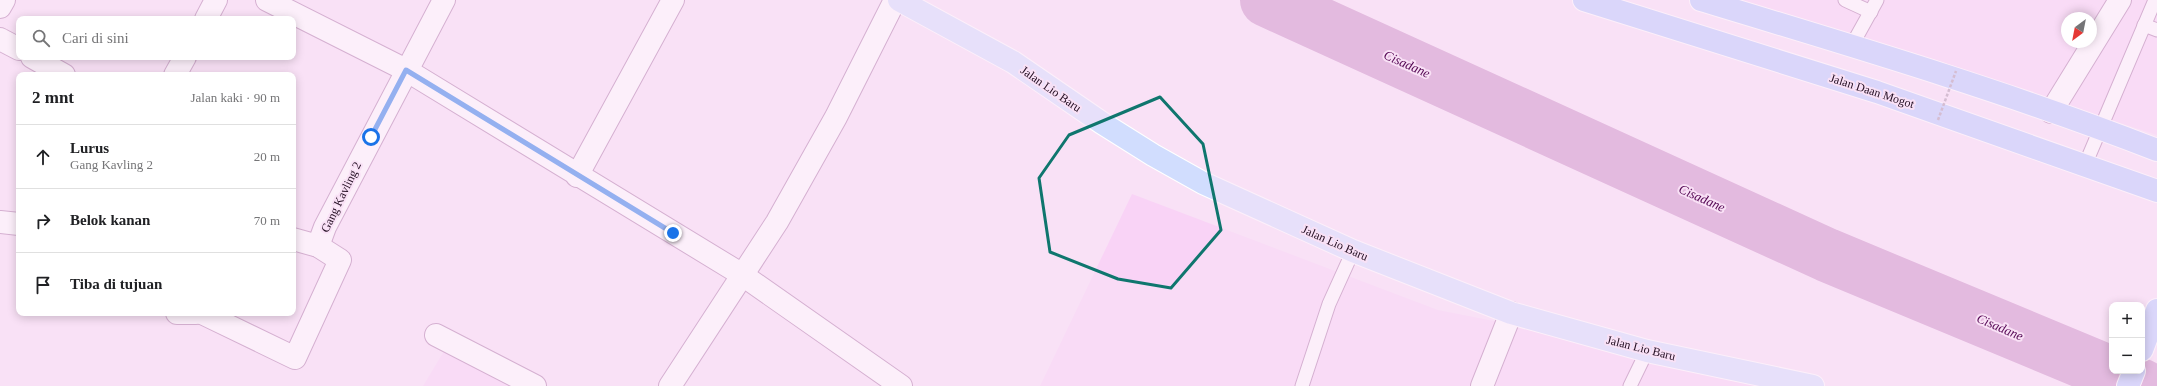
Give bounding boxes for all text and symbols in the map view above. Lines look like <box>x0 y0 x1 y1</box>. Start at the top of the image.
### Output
north arrow <box>2061 12 2097 48</box>
search box <box>16 16 296 60</box>
icon: search <box>30 27 52 49</box>
text: Cari di sini <box>62 30 129 46</box>
water label: Cisadane <box>1382 47 1433 81</box>
street label: Jalan Lio Baru <box>1018 63 1084 115</box>
street label: Jalan Daan Mogot <box>1828 71 1917 111</box>
text: 2 mnt <box>32 88 74 107</box>
text: Jalan kaki · 90 m <box>190 90 280 105</box>
route start <box>362 128 380 146</box>
text: Lurus <box>70 140 109 156</box>
icon: ahead <box>32 146 54 168</box>
text: 20 m <box>254 149 280 164</box>
text: Gang Kavling 2 <box>70 157 153 172</box>
street label: Gang Kavling 2 <box>318 159 364 235</box>
water label: Cisadane <box>1677 181 1728 215</box>
icon: right <box>32 210 54 232</box>
text: Belok kanan <box>70 212 150 228</box>
text: 70 m <box>254 213 280 228</box>
street label: Jalan Lio Baru <box>1300 222 1370 264</box>
route end <box>664 224 682 242</box>
icon: arrive <box>32 274 54 296</box>
text: Tiba di tujuan <box>70 276 162 292</box>
map controls <box>2109 302 2145 374</box>
button: + <box>2109 302 2145 338</box>
water label: Cisadane <box>1974 310 2026 344</box>
street label: Jalan Lio Baru <box>1605 333 1677 363</box>
button: − <box>2109 338 2145 374</box>

